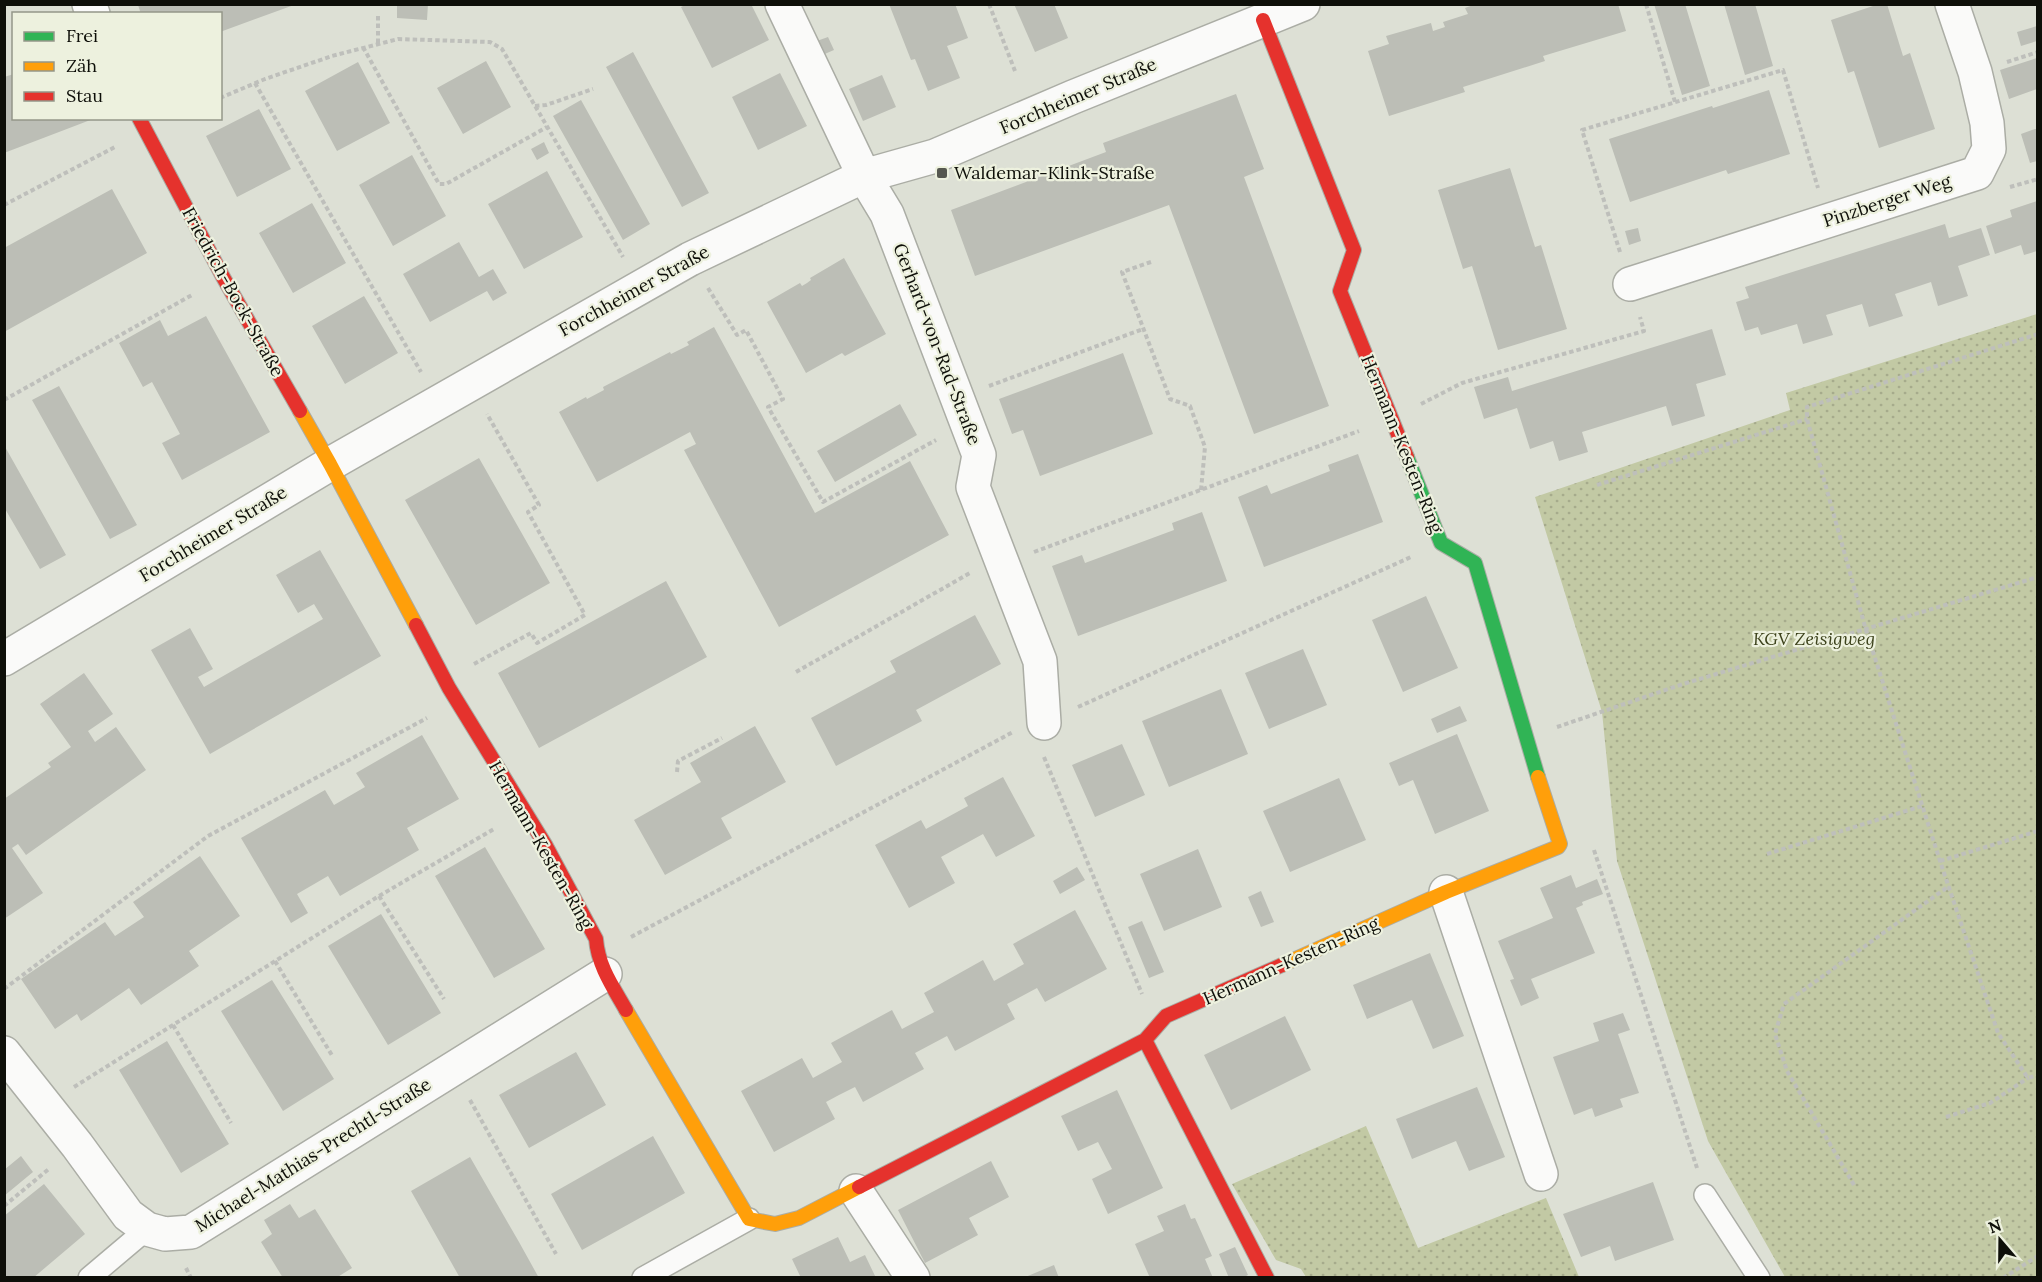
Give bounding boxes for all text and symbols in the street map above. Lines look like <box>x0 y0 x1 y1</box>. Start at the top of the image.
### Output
legend <box>12 12 222 120</box>
text: Frei <box>66 24 98 47</box>
street label: Forchheimer Straße <box>996 52 1160 139</box>
text: Zäh <box>66 54 97 77</box>
text: Stau <box>66 84 103 107</box>
place label: Waldemar-Klink-Straße <box>954 161 1155 184</box>
marker: Waldemar-Klink-Straße <box>935 166 949 180</box>
street label: Pinzberger Weg <box>1820 169 1955 232</box>
street label: Friedrich-Bock-Straße <box>177 203 290 381</box>
street label: Forchheimer Straße <box>555 240 713 341</box>
street label: Gerhard-von-Rad-Straße <box>888 240 987 448</box>
street label: Hermann-Kesten-Ring <box>1356 351 1449 537</box>
street label: Forchheimer Straße <box>135 480 291 587</box>
park label: KGV Zeisigweg <box>1753 627 1875 650</box>
street label: Hermann-Kesten-Ring <box>484 757 600 934</box>
street label: Hermann-Kesten-Ring <box>1199 911 1383 1010</box>
street label: Michael-Mathias-Prechtl-Straße <box>190 1072 435 1237</box>
north arrow <box>1970 1210 2030 1270</box>
text: N <box>1986 1214 2004 1237</box>

